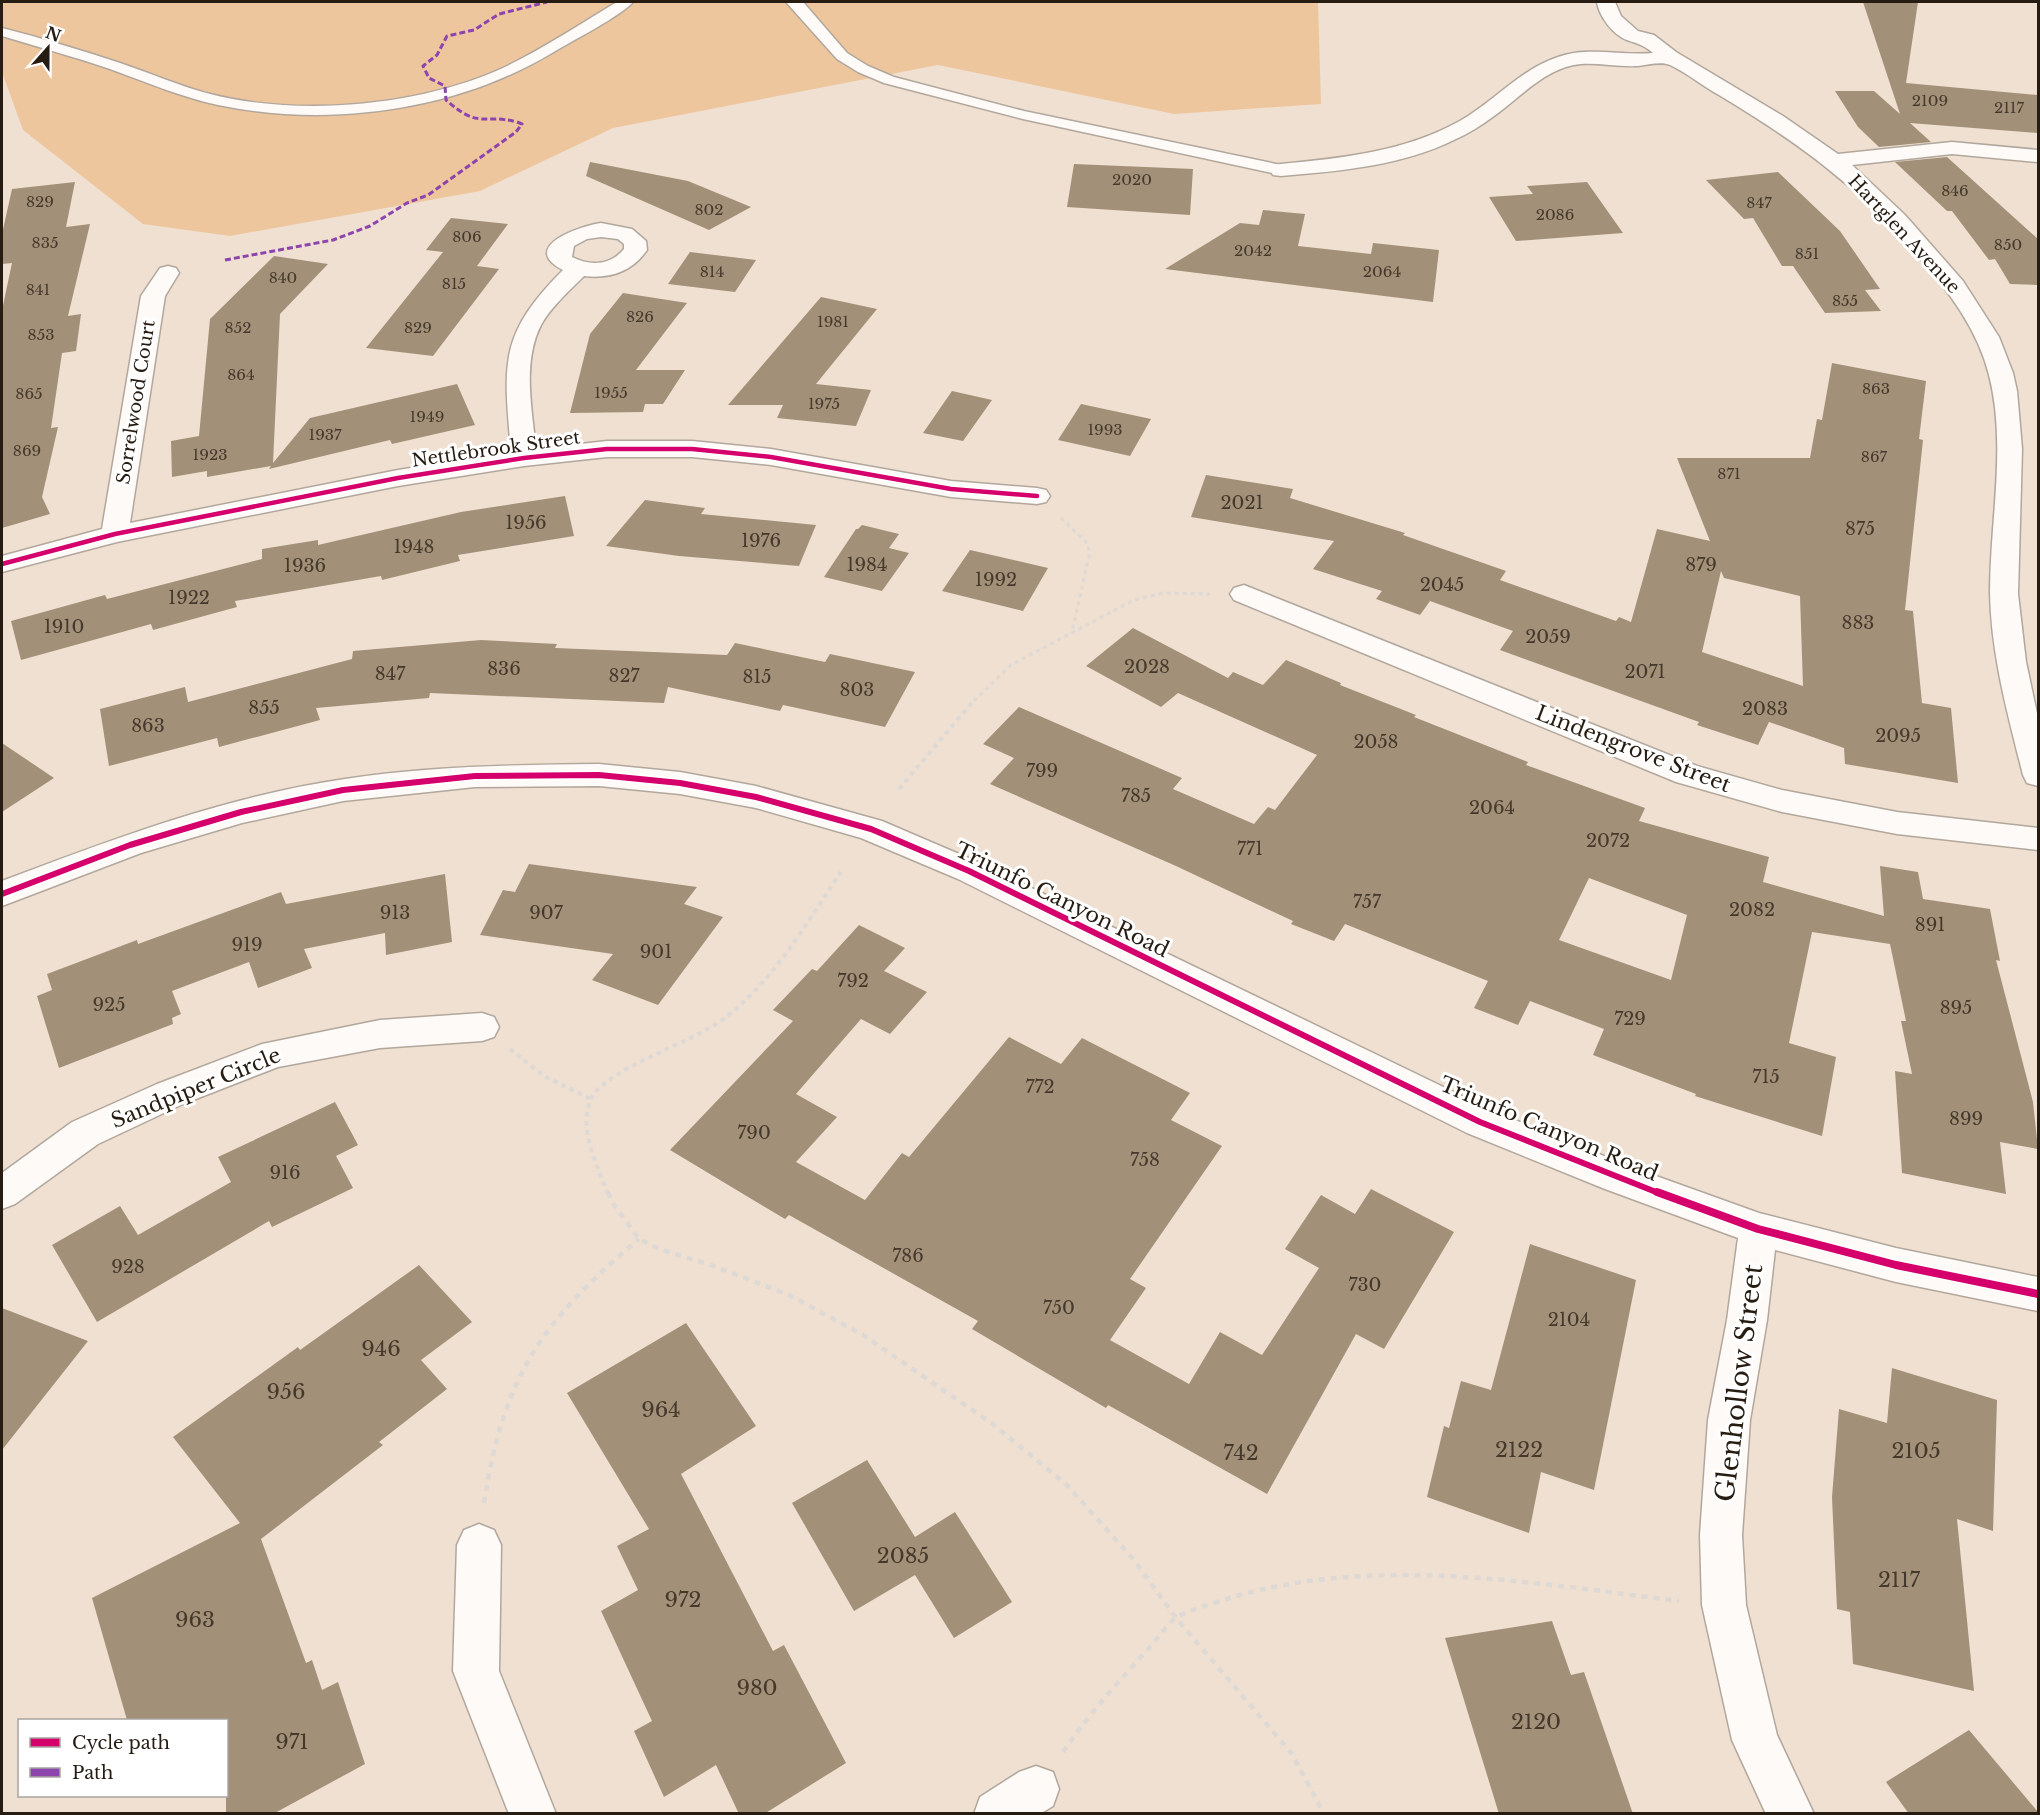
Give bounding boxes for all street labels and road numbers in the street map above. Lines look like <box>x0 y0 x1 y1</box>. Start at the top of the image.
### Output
street label: Hartglen Avenue <box>1843 170 1965 298</box>
street label: Sorrelwood Court <box>112 318 160 486</box>
street label: Nettlebrook Street <box>410 426 582 472</box>
street label: Lindengrove Street <box>1532 700 1734 798</box>
street label: Triunfo Canyon Road <box>951 837 1173 963</box>
street label: Sandpiper Circle <box>107 1042 285 1134</box>
street label: Triunfo Canyon Road <box>1436 1071 1662 1187</box>
street label: Glenhollow Street <box>1709 1262 1769 1504</box>

